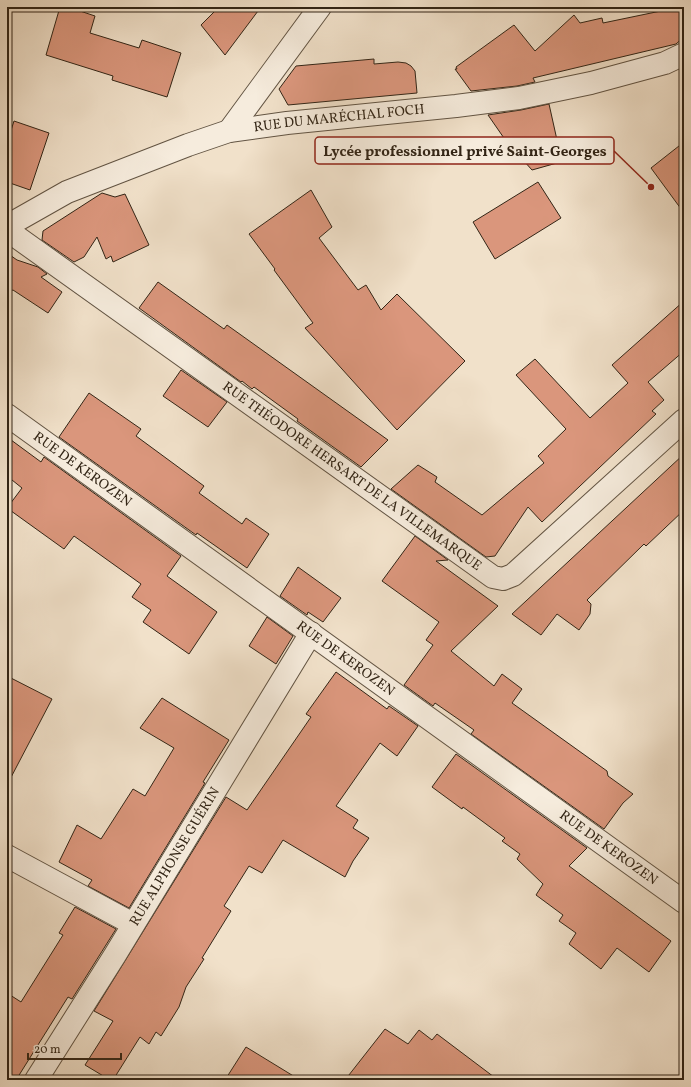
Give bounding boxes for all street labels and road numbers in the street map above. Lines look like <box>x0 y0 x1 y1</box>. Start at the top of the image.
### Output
street label: RUE DU MARÉCHAL FOCH <box>253 100 425 137</box>
street label: RUE THÉODORE HERSART DE LA VILLEMARQUE <box>219 377 486 575</box>
street label: RUE DE KEROZEN <box>29 427 136 511</box>
street label: RUE DE KEROZEN <box>292 617 399 700</box>
street label: RUE ALPHONSE GUÉRIN <box>125 784 224 930</box>
street label: RUE DE KEROZEN <box>555 806 662 890</box>

